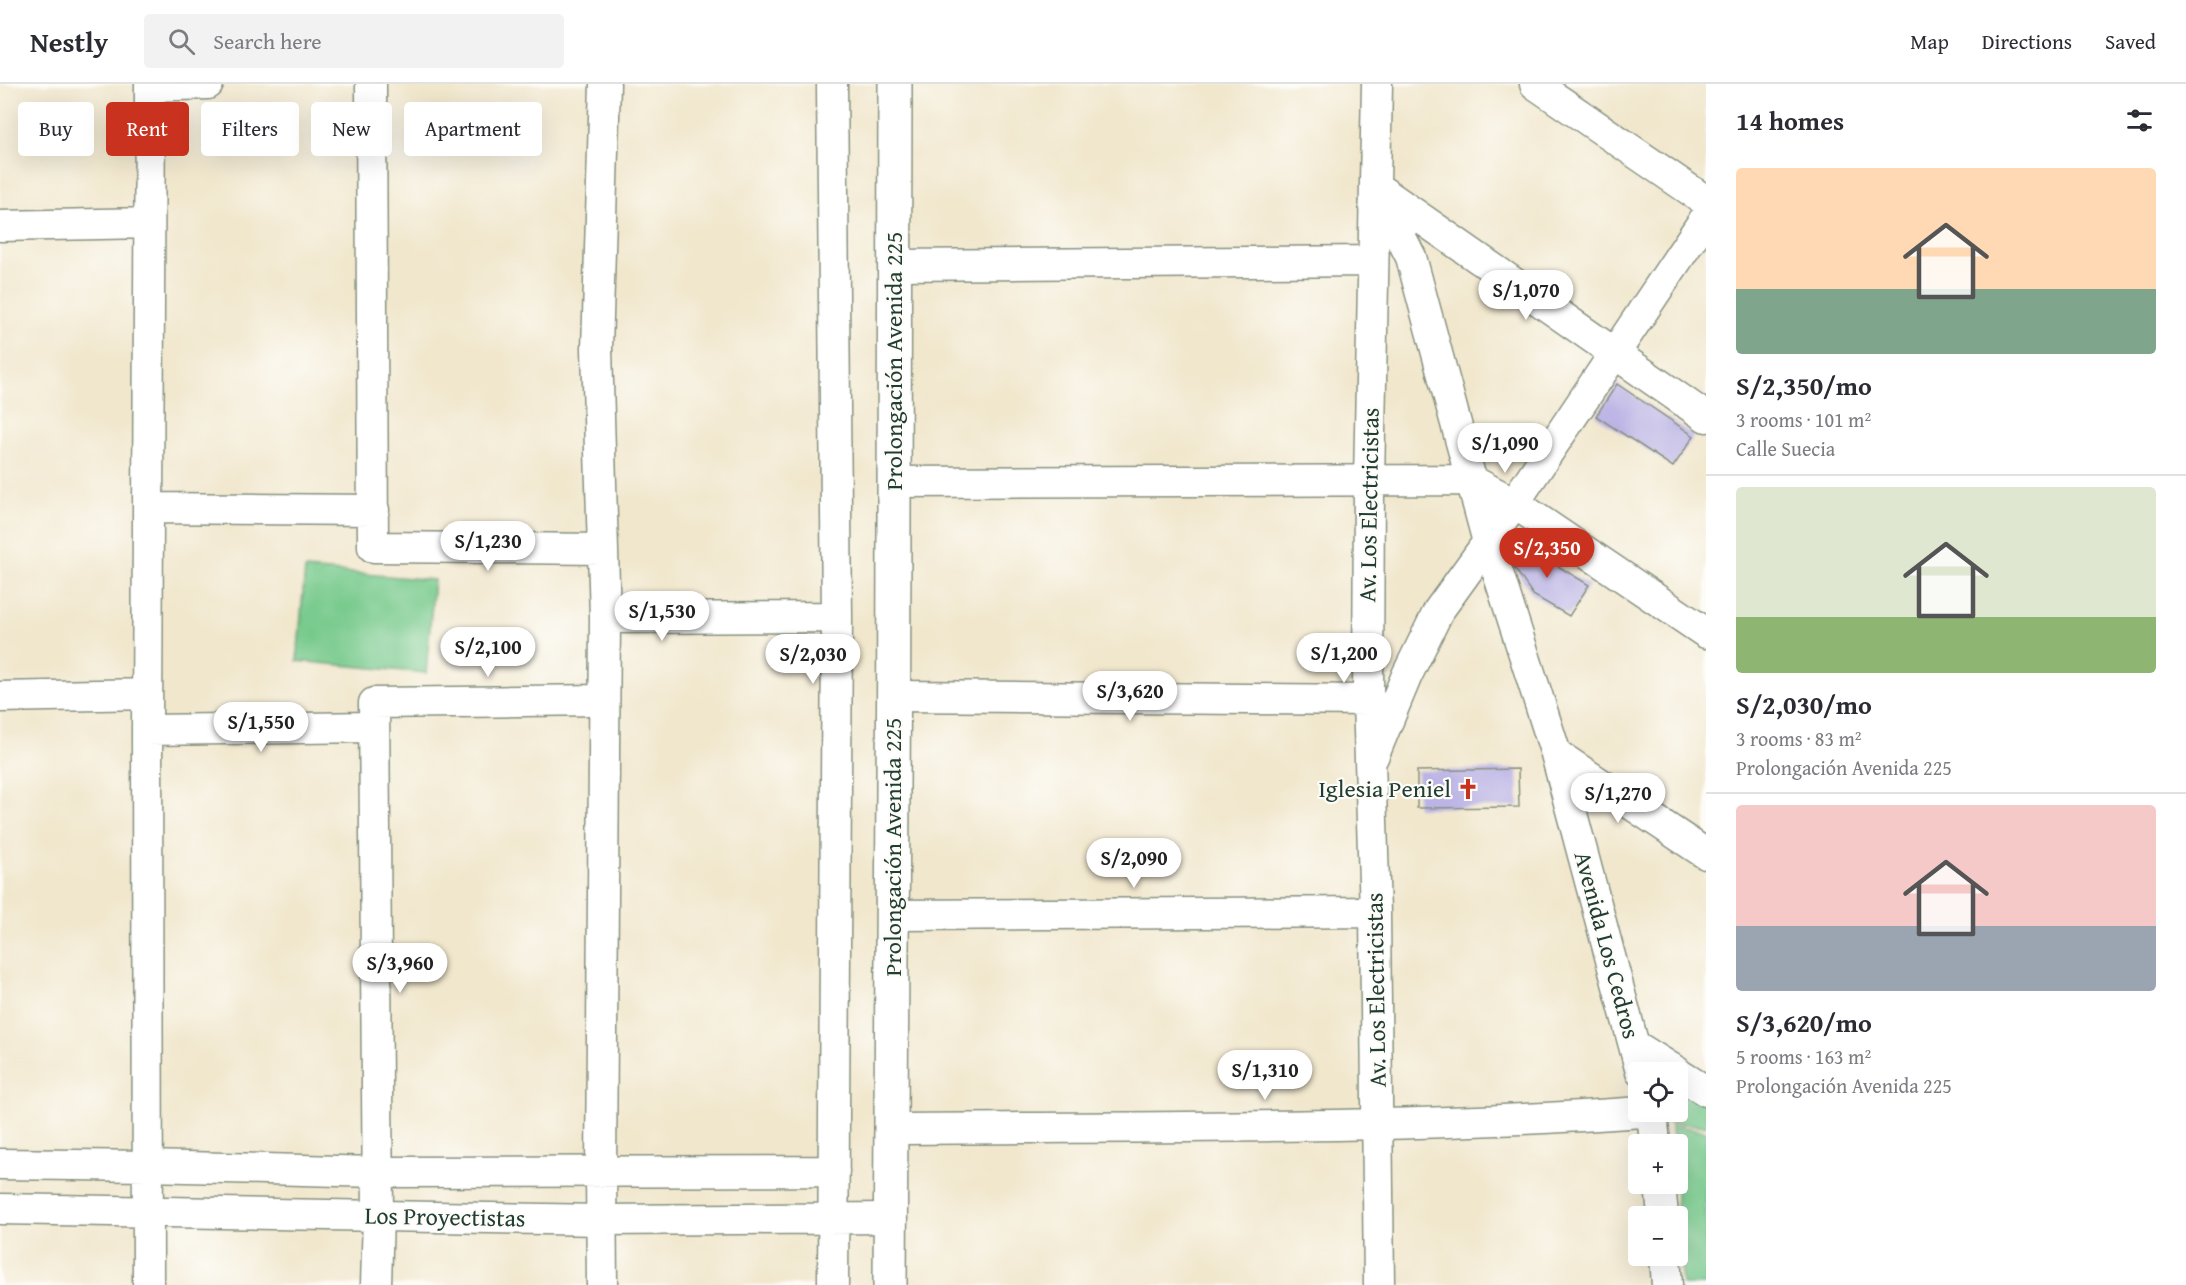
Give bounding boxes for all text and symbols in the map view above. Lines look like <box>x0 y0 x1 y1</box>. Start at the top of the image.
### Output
search box <box>144 14 564 68</box>
text: Nestly <box>30 21 108 62</box>
icon: search <box>165 25 198 58</box>
text: Search here <box>213 25 322 57</box>
text: Map <box>1910 26 1949 57</box>
text: Directions <box>1982 26 2072 57</box>
text: Saved <box>2105 26 2156 57</box>
text: 14 homes <box>1736 101 1844 140</box>
chip: Buy <box>18 102 94 156</box>
chip: Rent <box>106 102 189 156</box>
chip: Filters <box>201 102 299 156</box>
chip: New <box>311 102 392 156</box>
chip: Apartment <box>404 102 542 156</box>
icon: filters <box>2123 104 2156 137</box>
icon: home <box>1892 207 2000 315</box>
street label: Prolongación Avenida 225 <box>876 231 911 491</box>
pin: S/1,070 <box>1471 270 1581 321</box>
text: S/1,070 <box>1492 275 1560 304</box>
text: S/2,350/mo <box>1736 366 1872 405</box>
text: 3 rooms · 101 m² <box>1736 405 1871 434</box>
street label: Av. Los Electricistas <box>1349 407 1388 603</box>
pin: S/1,090 <box>1450 423 1560 474</box>
text: S/1,090 <box>1471 428 1539 457</box>
text: Calle Suecia <box>1736 434 1835 463</box>
pin: S/1,230 <box>433 521 543 572</box>
text: S/1,230 <box>454 526 522 555</box>
icon: home <box>1892 526 2000 634</box>
pin: S/2,350 <box>1492 528 1602 579</box>
text: S/2,350 <box>1513 533 1581 562</box>
pin: S/1,530 <box>607 591 717 642</box>
text: S/1,530 <box>628 596 696 625</box>
pin: S/2,100 <box>433 627 543 678</box>
text: S/2,100 <box>454 632 522 661</box>
pin: S/1,200 <box>1289 633 1399 684</box>
pin: S/2,030 <box>758 634 868 685</box>
text: S/1,200 <box>1310 638 1378 667</box>
text: S/2,030 <box>779 639 847 668</box>
pin: S/3,620 <box>1075 671 1185 722</box>
text: S/3,620 <box>1096 676 1164 705</box>
text: S/2,030/mo <box>1736 685 1872 724</box>
pin: S/1,550 <box>206 702 316 753</box>
text: S/1,550 <box>227 707 295 736</box>
street label: Prolongación Avenida 225 <box>875 717 910 977</box>
text: 3 rooms · 83 m² <box>1736 724 1862 753</box>
text: Prolongación Avenida 225 <box>1736 753 1952 782</box>
place label: Iglesia Peniel <box>1318 771 1451 806</box>
pin: S/1,270 <box>1563 773 1673 824</box>
church icon: Iglesia Peniel <box>1456 777 1480 801</box>
text: S/1,270 <box>1584 778 1652 807</box>
pin: S/2,090 <box>1079 838 1189 889</box>
text: S/2,090 <box>1100 843 1168 872</box>
icon: home <box>1892 844 2000 952</box>
street label: Avenida Los Cedros <box>1566 847 1649 1043</box>
street label: Av. Los Electricistas <box>1356 892 1395 1088</box>
pin: S/3,960 <box>345 943 455 994</box>
text: S/3,960 <box>366 948 434 977</box>
text: S/3,620/mo <box>1736 1003 1872 1042</box>
text: 5 rooms · 163 m² <box>1736 1042 1871 1071</box>
pin: S/1,310 <box>1210 1050 1320 1101</box>
text: S/1,310 <box>1231 1055 1299 1084</box>
map controls <box>1628 1062 1688 1266</box>
button: locate <box>1628 1062 1688 1122</box>
text: Prolongación Avenida 225 <box>1736 1071 1952 1100</box>
button: + <box>1628 1134 1688 1194</box>
street label: Los Proyectistas <box>364 1198 526 1235</box>
button: − <box>1628 1206 1688 1266</box>

